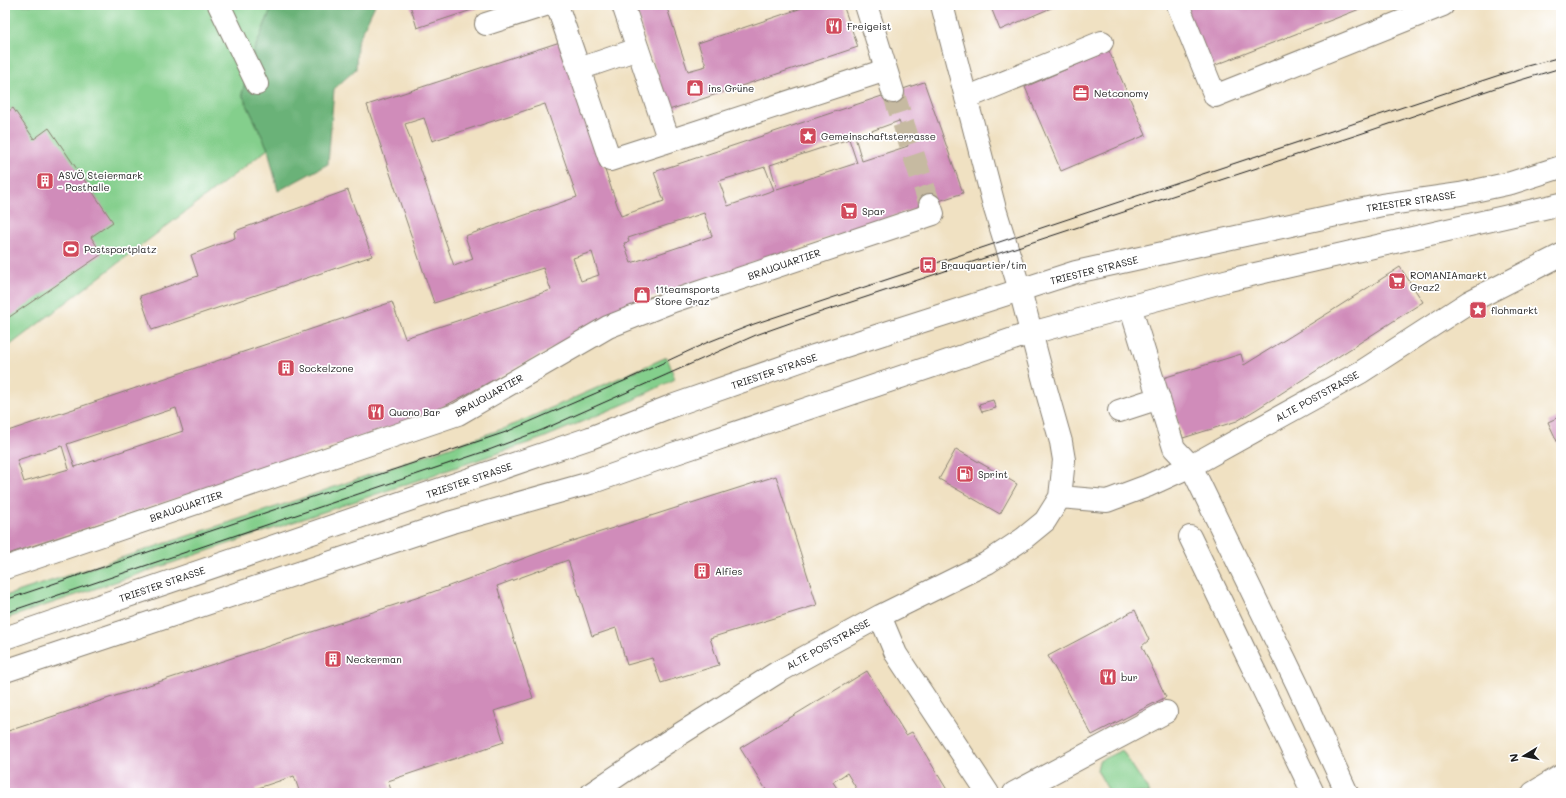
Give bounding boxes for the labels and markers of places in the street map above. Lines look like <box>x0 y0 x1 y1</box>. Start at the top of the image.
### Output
restaurant icon: Freigeist <box>824 16 844 36</box>
place label: Freigeist <box>847 19 891 33</box>
shop icon: ins Grüne <box>685 78 705 98</box>
place label: ins Grüne <box>708 81 754 95</box>
office icon: Netconomy <box>1071 83 1091 103</box>
place label: Netconomy <box>1094 86 1148 100</box>
place icon: Gemeinschaftsterrasse <box>798 126 818 146</box>
place label: Gemeinschaftsterrasse <box>821 129 936 143</box>
place label: ASVÖ Steiermark - Posthalle <box>58 168 143 194</box>
building icon: ASVÖ Steiermark - Posthalle <box>35 171 55 191</box>
supermarket icon: Spar <box>839 201 859 221</box>
place label: Spar <box>862 204 885 218</box>
sports icon: Postsportplatz <box>61 239 81 259</box>
place label: Postsportplatz <box>84 242 157 256</box>
bus stop icon: Brauquartier/tim <box>918 255 938 275</box>
place label: Brauquartier/tim <box>941 258 1026 272</box>
place label: ROMANIAmarkt Graz2 <box>1410 268 1487 294</box>
supermarket icon: ROMANIAmarkt Graz2 <box>1387 271 1407 291</box>
place label: 11teamsports Store Graz <box>655 282 720 308</box>
shop icon: 11teamsports Store Graz <box>632 285 652 305</box>
place icon: flohmarkt <box>1468 300 1488 320</box>
place label: flohmarkt <box>1491 303 1538 317</box>
building icon: Sockelzone <box>276 358 296 378</box>
place label: Sockelzone <box>299 361 354 375</box>
restaurant icon: Quono Bar <box>366 402 386 422</box>
place label: Quono Bar <box>389 405 440 419</box>
fuel station icon: Sprint <box>955 464 975 484</box>
place label: Sprint <box>978 467 1008 481</box>
building icon: Alfies <box>692 561 712 581</box>
place label: Alfies <box>715 564 743 578</box>
building icon: Neckerman <box>323 649 343 669</box>
place label: Neckerman <box>346 652 402 666</box>
restaurant icon: bur <box>1098 667 1118 687</box>
place label: bur <box>1121 670 1138 684</box>

